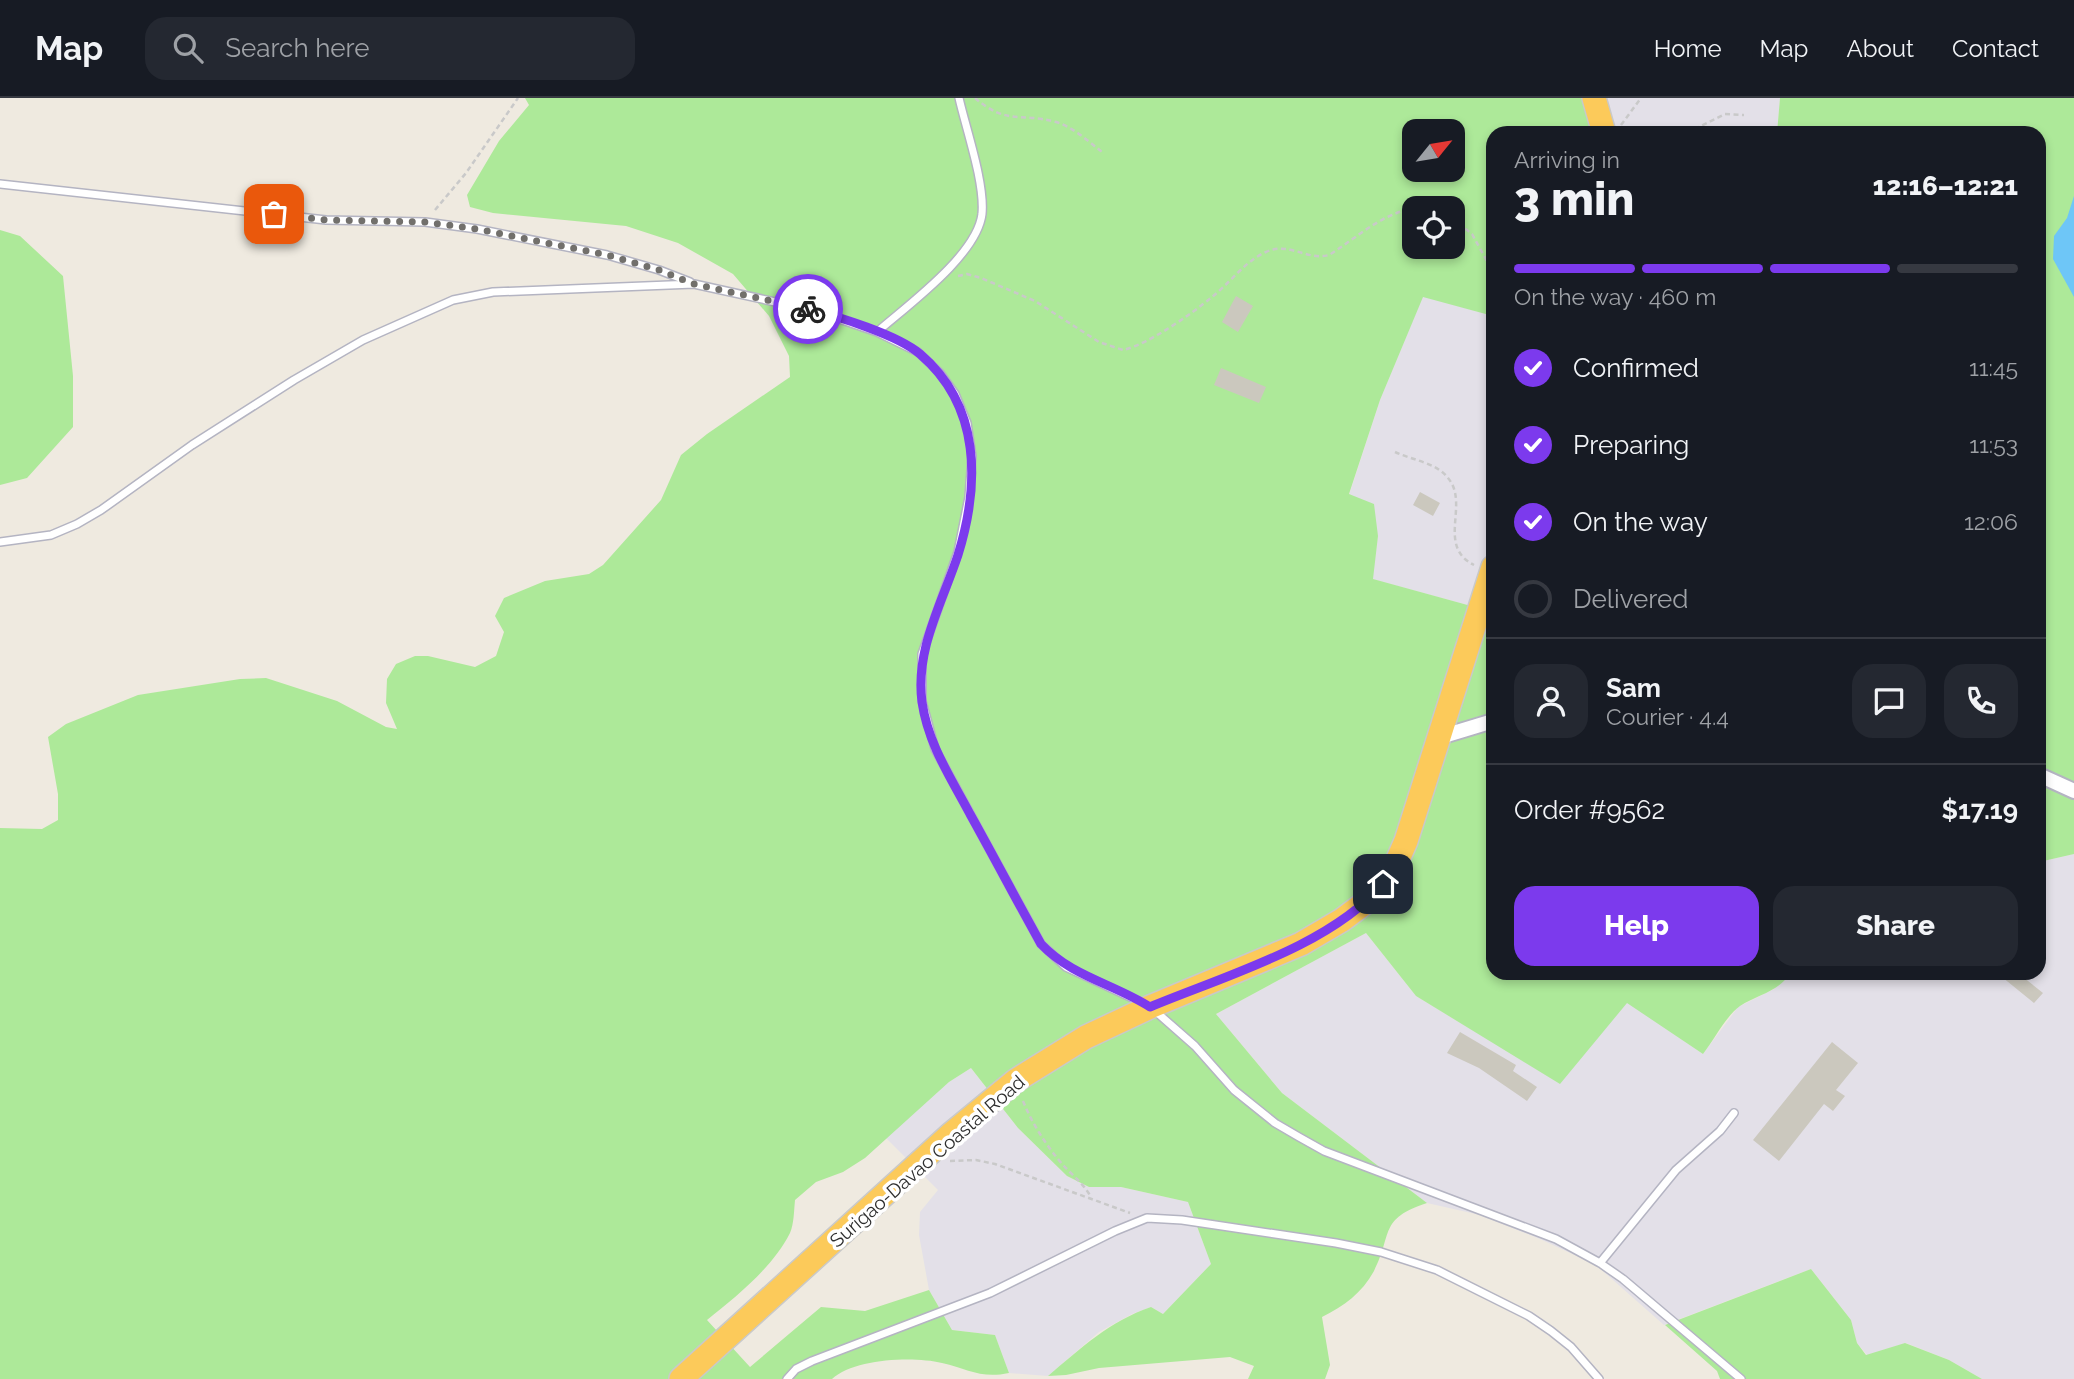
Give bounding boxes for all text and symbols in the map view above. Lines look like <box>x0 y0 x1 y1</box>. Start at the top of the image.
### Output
search box <box>145 17 635 80</box>
text: Map <box>35 29 103 68</box>
icon: search <box>169 29 207 67</box>
text: Search here <box>225 33 370 63</box>
text: Home <box>1654 34 1722 63</box>
text: Map <box>1760 34 1808 63</box>
text: About <box>1846 34 1914 63</box>
text: Contact <box>1952 34 2039 63</box>
north arrow <box>1402 119 1465 182</box>
map controls <box>1402 119 1465 259</box>
text: Arriving in <box>1514 146 1620 173</box>
text: 12:16–12:21 <box>1873 171 2018 201</box>
text: 3 min <box>1514 172 1634 226</box>
pin <box>244 184 304 244</box>
icon: bag <box>255 195 293 233</box>
button: locate <box>1402 196 1465 259</box>
courier <box>773 274 843 344</box>
text: On the way · 460 m <box>1514 283 1716 310</box>
icon: bike <box>789 290 827 328</box>
icon: check <box>1514 349 1552 387</box>
text: Confirmed <box>1573 353 1699 383</box>
text: 11:45 <box>1969 354 2018 381</box>
icon: check <box>1514 426 1552 464</box>
text: Preparing <box>1573 430 1689 460</box>
text: 11:53 <box>1969 431 2018 458</box>
icon: check <box>1514 503 1552 541</box>
text: On the way <box>1573 507 1708 537</box>
text: 12:06 <box>1964 508 2018 535</box>
text: Delivered <box>1573 584 1688 614</box>
button: person <box>1514 664 1588 738</box>
button: chat <box>1852 664 1926 738</box>
button: phone <box>1944 664 2018 738</box>
text: Sam <box>1606 673 1661 703</box>
text: Courier · 4.4 <box>1606 703 1729 730</box>
text: Order #9562 <box>1514 795 1665 825</box>
text: $17.19 <box>1942 795 2018 825</box>
pin <box>1353 854 1413 914</box>
icon: home <box>1364 865 1402 903</box>
button: Help <box>1514 886 1759 966</box>
button: Share <box>1773 886 2018 966</box>
street label: Surigao-Davao Coastal Road <box>825 1070 1029 1252</box>

